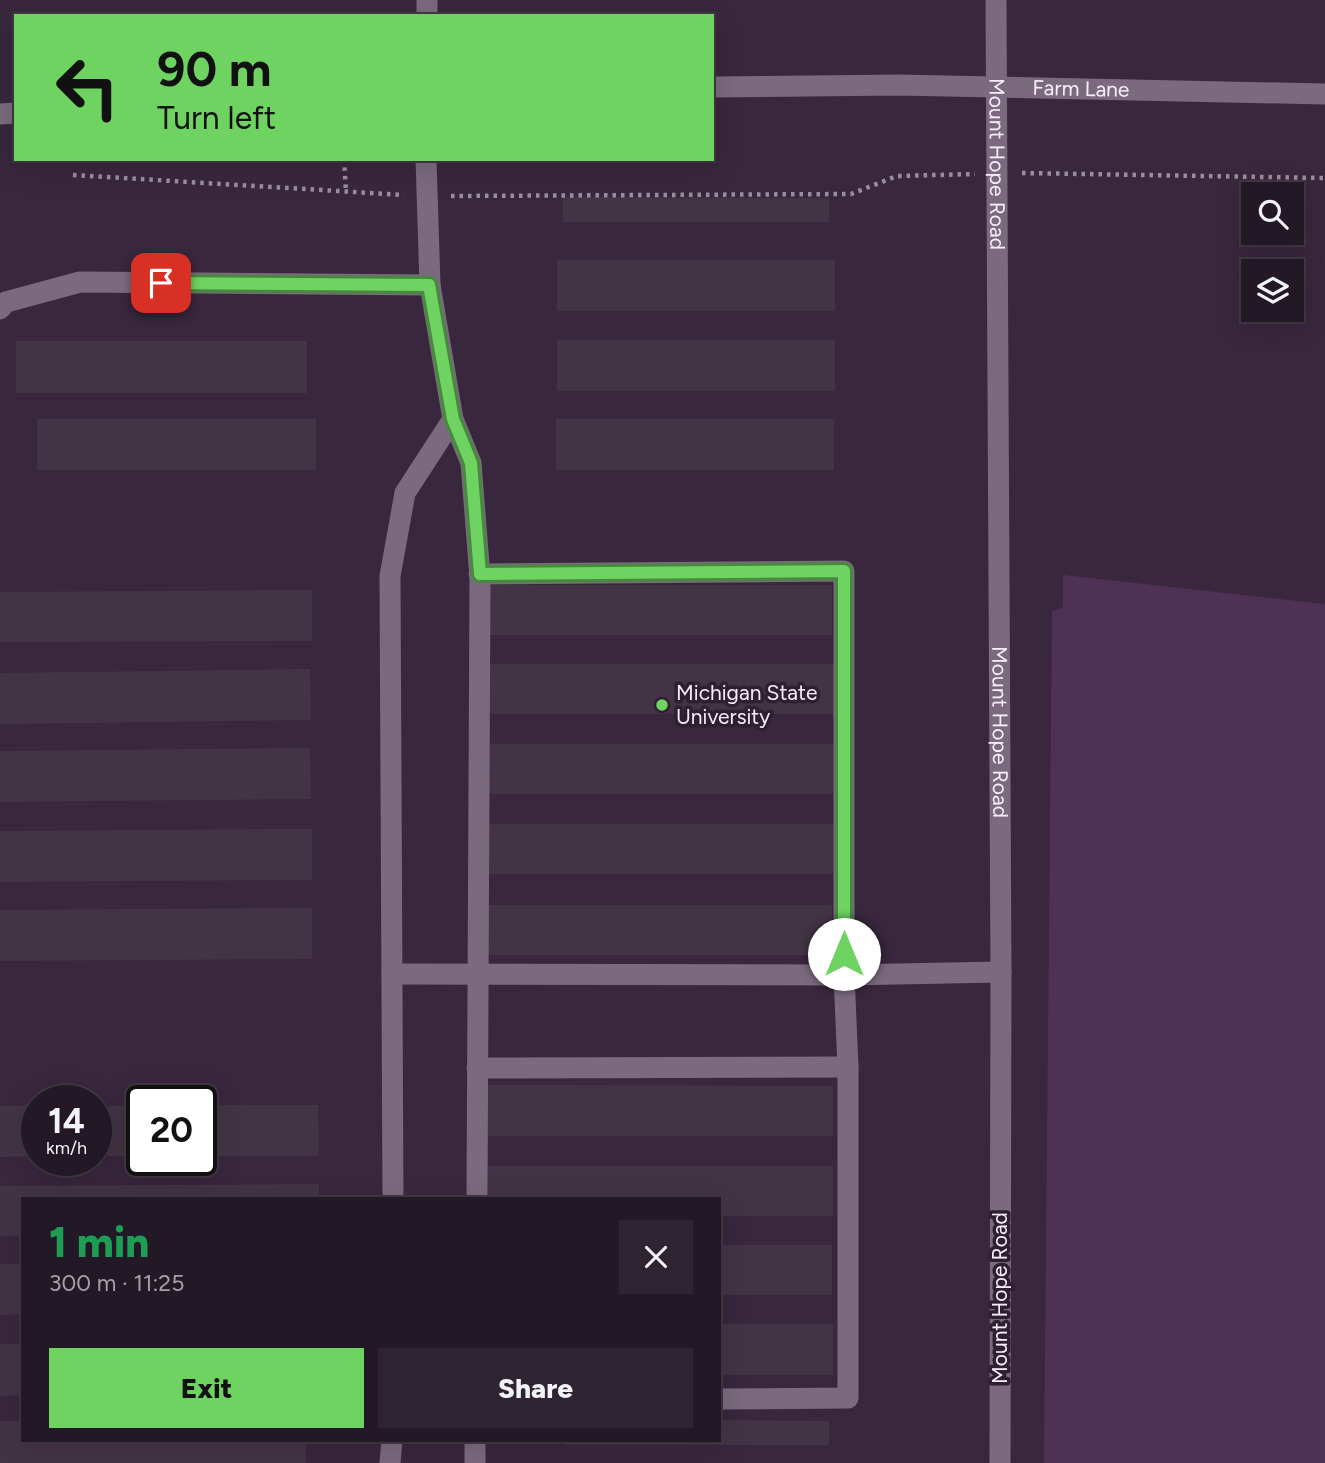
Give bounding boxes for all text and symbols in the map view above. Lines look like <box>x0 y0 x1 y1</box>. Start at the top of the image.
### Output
text: 90 m <box>157 39 272 98</box>
icon: left <box>42 42 133 133</box>
street label: Farm Lane <box>1032 75 1130 102</box>
street label: Mount Hope Road <box>984 78 1010 250</box>
text: Turn left <box>157 99 276 137</box>
map controls <box>1241 182 1304 322</box>
button: search <box>1241 182 1304 245</box>
pin <box>131 253 191 313</box>
button: layers <box>1241 259 1304 322</box>
icon: arrive <box>142 264 180 302</box>
street label: Mount Hope Road <box>987 646 1013 818</box>
place label: Michigan State University <box>676 680 817 729</box>
marker: Michigan State University <box>654 697 670 713</box>
position arrow <box>807 917 881 991</box>
speed limit sign: 20 <box>126 1085 217 1176</box>
text: 14 <box>48 1100 85 1142</box>
text: km/h <box>46 1137 87 1159</box>
street label: Mount Hope Road <box>987 1212 1012 1384</box>
text: 1 min <box>49 1217 149 1268</box>
button: close <box>619 1220 693 1294</box>
text: 300 m · 11:25 <box>49 1269 184 1297</box>
button: Exit <box>49 1348 364 1428</box>
button: Share <box>378 1348 693 1428</box>

